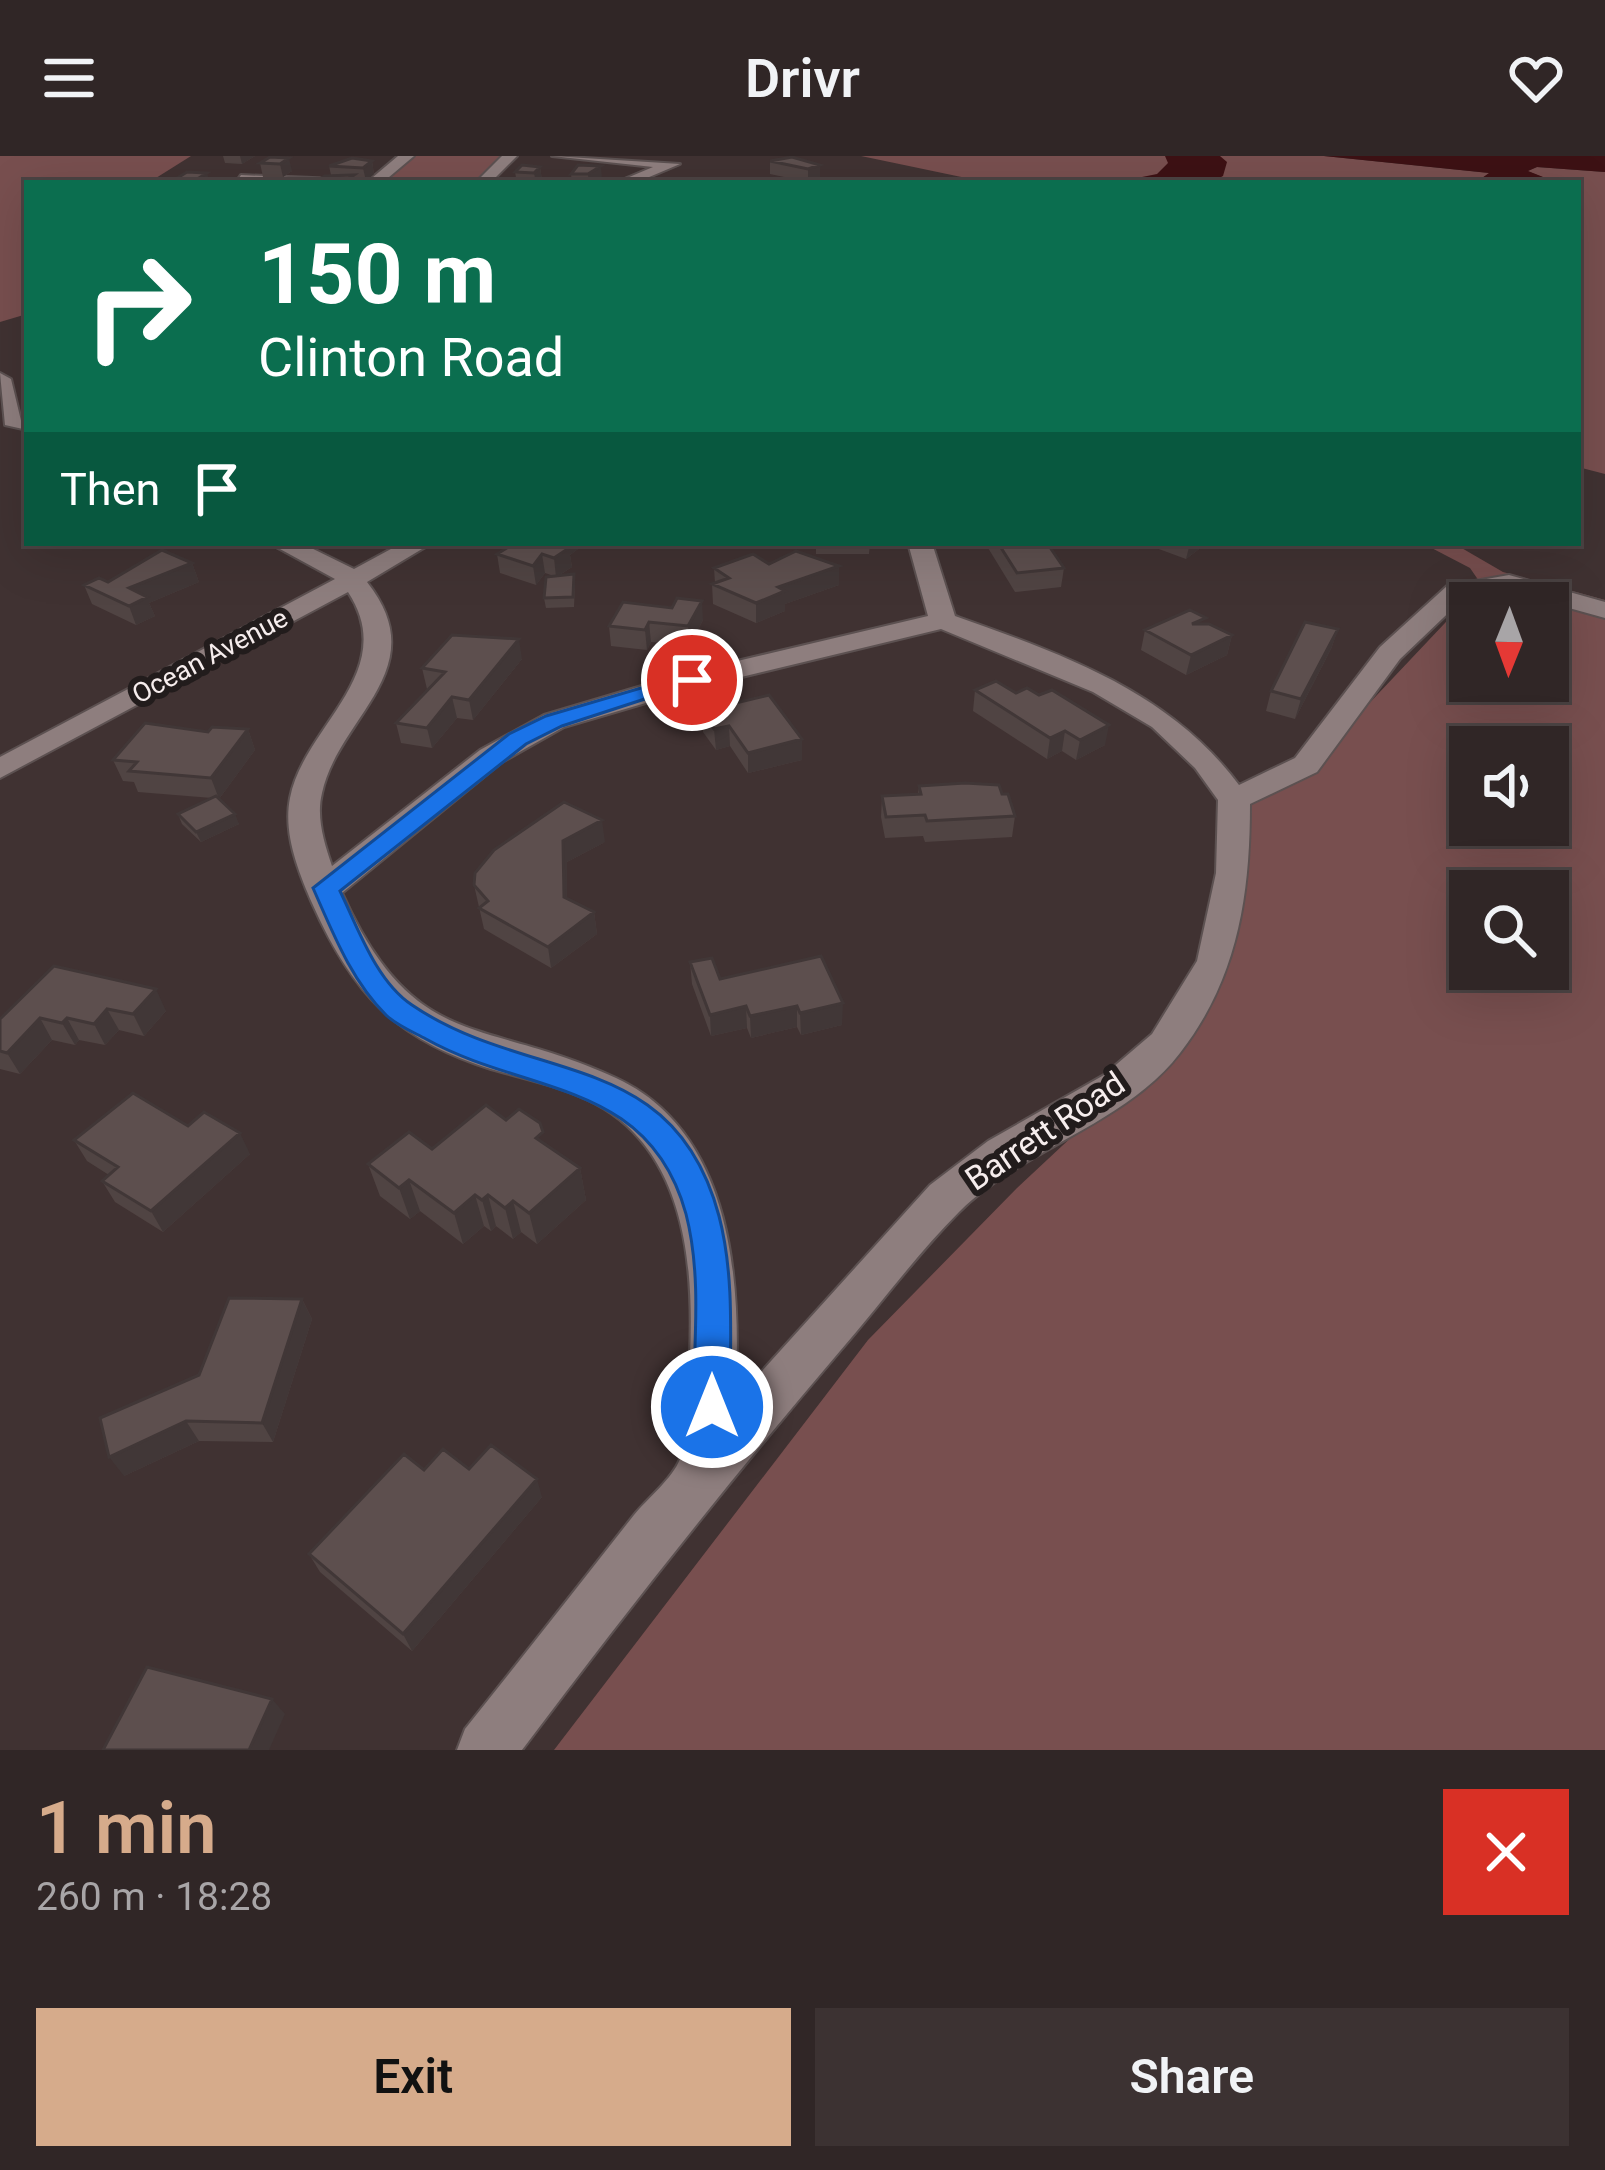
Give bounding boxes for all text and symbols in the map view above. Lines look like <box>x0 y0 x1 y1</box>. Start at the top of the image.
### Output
icon: menu <box>36 45 102 111</box>
icon: heart <box>1503 45 1569 111</box>
text: Drivr <box>745 47 860 110</box>
text: 150 m <box>258 225 496 324</box>
icon: right <box>60 228 216 384</box>
text: Clinton Road <box>258 326 564 389</box>
icon: arrive <box>184 456 250 522</box>
text: Then <box>60 463 160 516</box>
north arrow <box>1449 582 1569 702</box>
map controls <box>1449 582 1569 990</box>
street label: Ocean Avenue <box>127 602 293 710</box>
pin <box>641 629 743 731</box>
icon: arrive <box>659 647 725 713</box>
button: sound <box>1449 726 1569 846</box>
button: search <box>1449 870 1569 990</box>
street label: Barrett Road <box>958 1064 1132 1198</box>
position arrow <box>649 1344 775 1470</box>
text: 1 min <box>36 1786 217 1871</box>
button: close <box>1443 1789 1569 1915</box>
text: 260 m · 18:28 <box>36 1874 272 1920</box>
button: Exit <box>36 2008 791 2146</box>
button: Share <box>815 2008 1569 2146</box>

